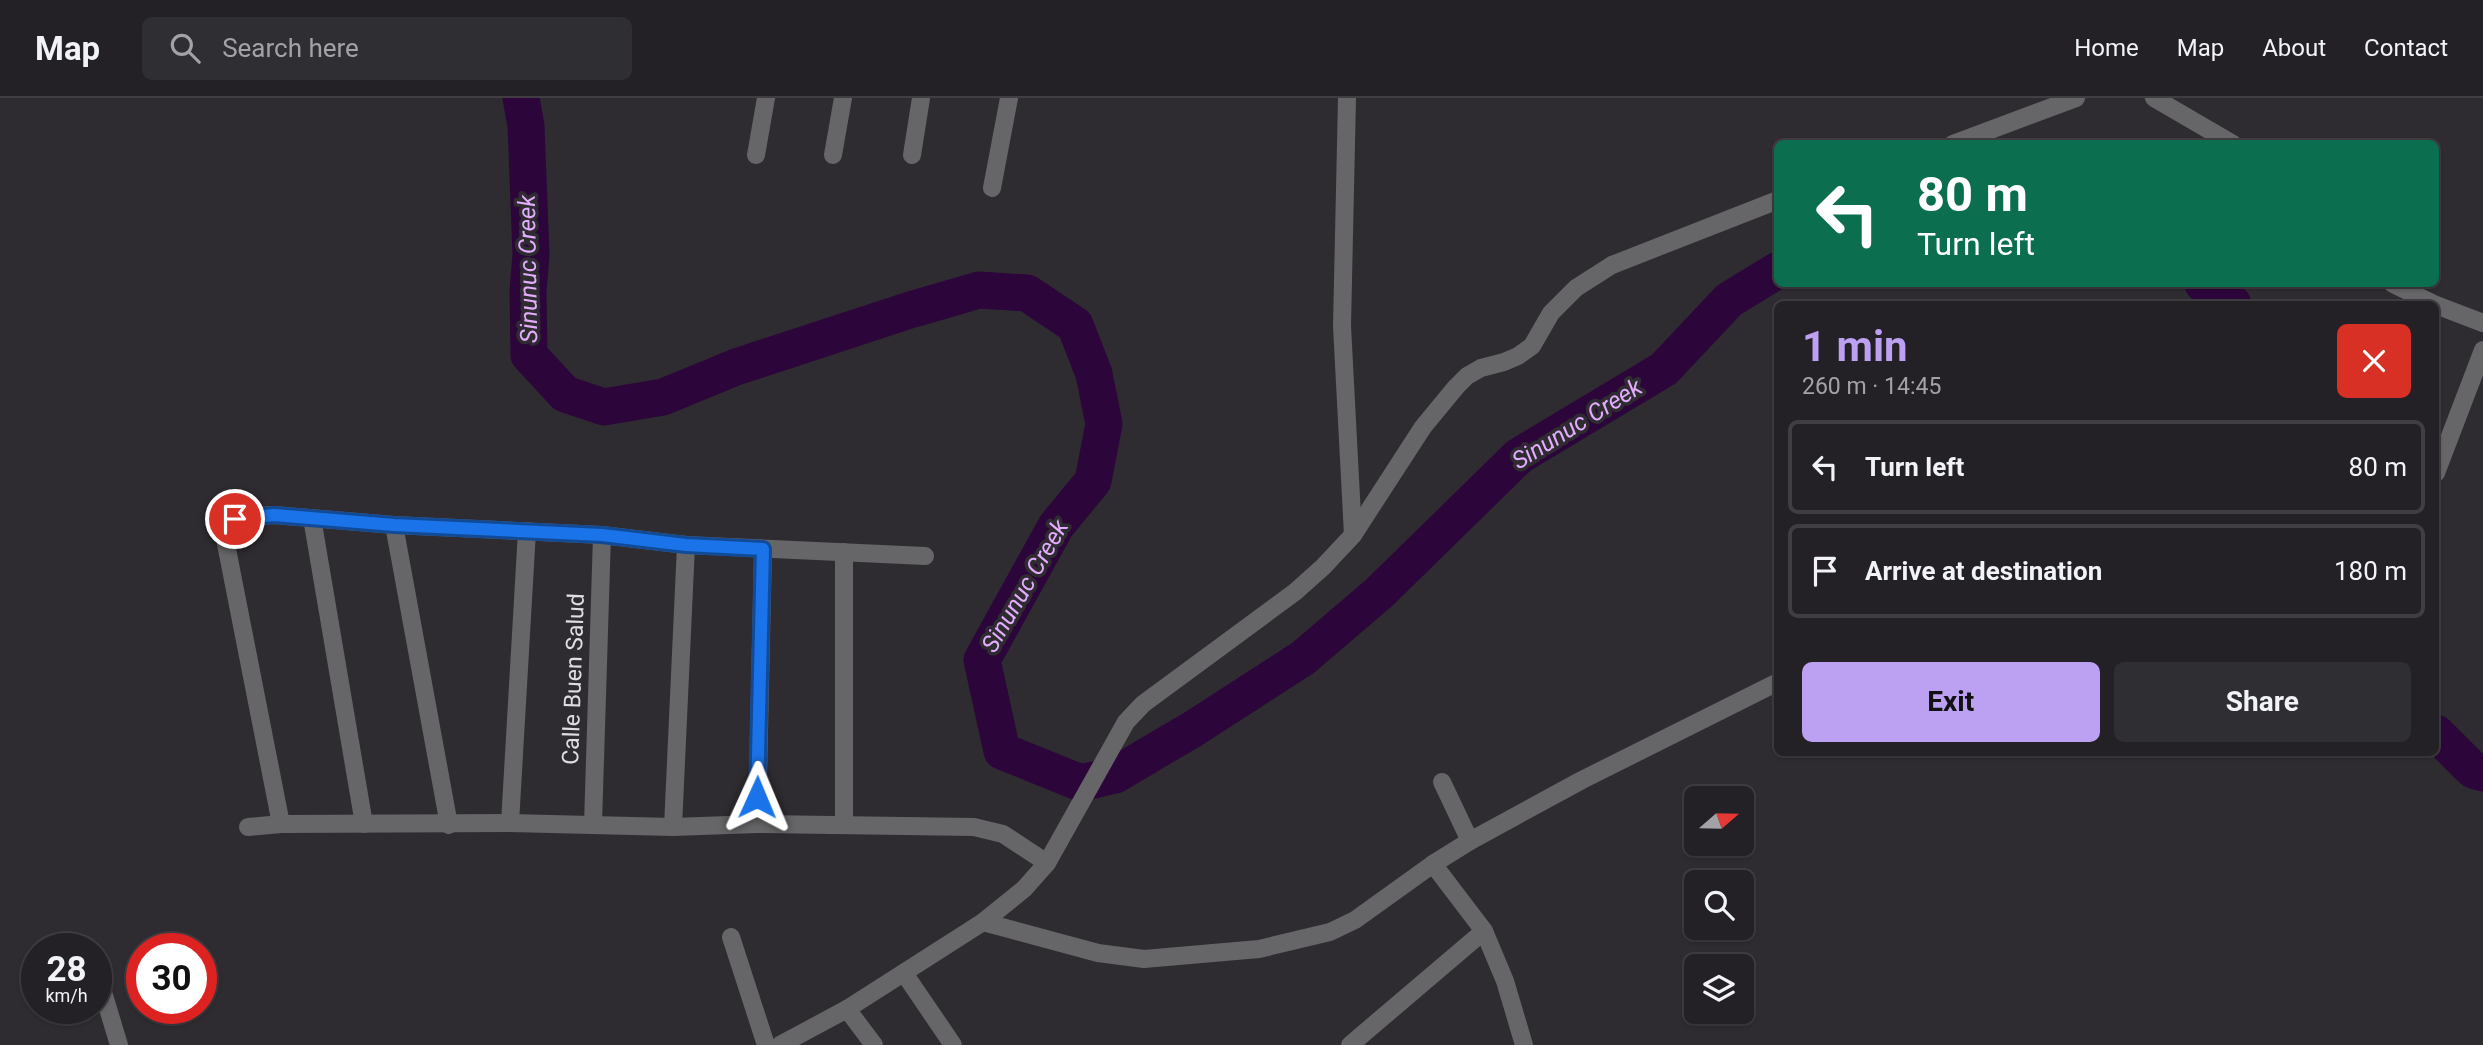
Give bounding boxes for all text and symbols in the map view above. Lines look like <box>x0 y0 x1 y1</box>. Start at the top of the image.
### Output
search box <box>142 17 632 80</box>
text: Map <box>35 29 100 68</box>
icon: search <box>166 29 204 67</box>
text: Search here <box>222 33 359 63</box>
text: Home <box>2074 34 2139 62</box>
text: Map <box>2177 34 2224 62</box>
text: About <box>2262 34 2326 62</box>
text: Contact <box>2364 34 2448 62</box>
text: 80 m <box>1917 166 2028 223</box>
icon: left <box>1802 168 1893 259</box>
water label: Sinunuc Creek <box>513 193 543 343</box>
text: Turn left <box>1917 225 2035 263</box>
text: 1 min <box>1802 322 1908 371</box>
button: close <box>2337 324 2411 398</box>
water label: Sinunuc Creek <box>1507 372 1648 475</box>
text: 260 m · 14:45 <box>1802 373 1941 400</box>
icon: left <box>1806 448 1844 486</box>
text: Turn left <box>1865 452 1964 482</box>
text: 80 m <box>2349 452 2407 482</box>
pin <box>205 489 265 549</box>
icon: arrive <box>216 500 254 538</box>
water label: Sinunuc Creek <box>976 514 1075 657</box>
icon: arrive <box>1806 552 1844 590</box>
text: Arrive at destination <box>1865 556 2102 586</box>
text: 180 m <box>2334 556 2407 586</box>
street label: Calle Buen Salud <box>557 593 590 765</box>
button: Exit <box>1802 662 2100 742</box>
button: Share <box>2114 662 2411 742</box>
position arrow <box>720 760 794 834</box>
north arrow <box>1684 786 1754 856</box>
map controls <box>1684 786 1754 1024</box>
button: search <box>1684 870 1754 940</box>
speed limit sign: 30 <box>126 933 217 1024</box>
text: 28 <box>46 949 87 990</box>
button: layers <box>1684 954 1754 1024</box>
text: km/h <box>45 985 88 1006</box>

